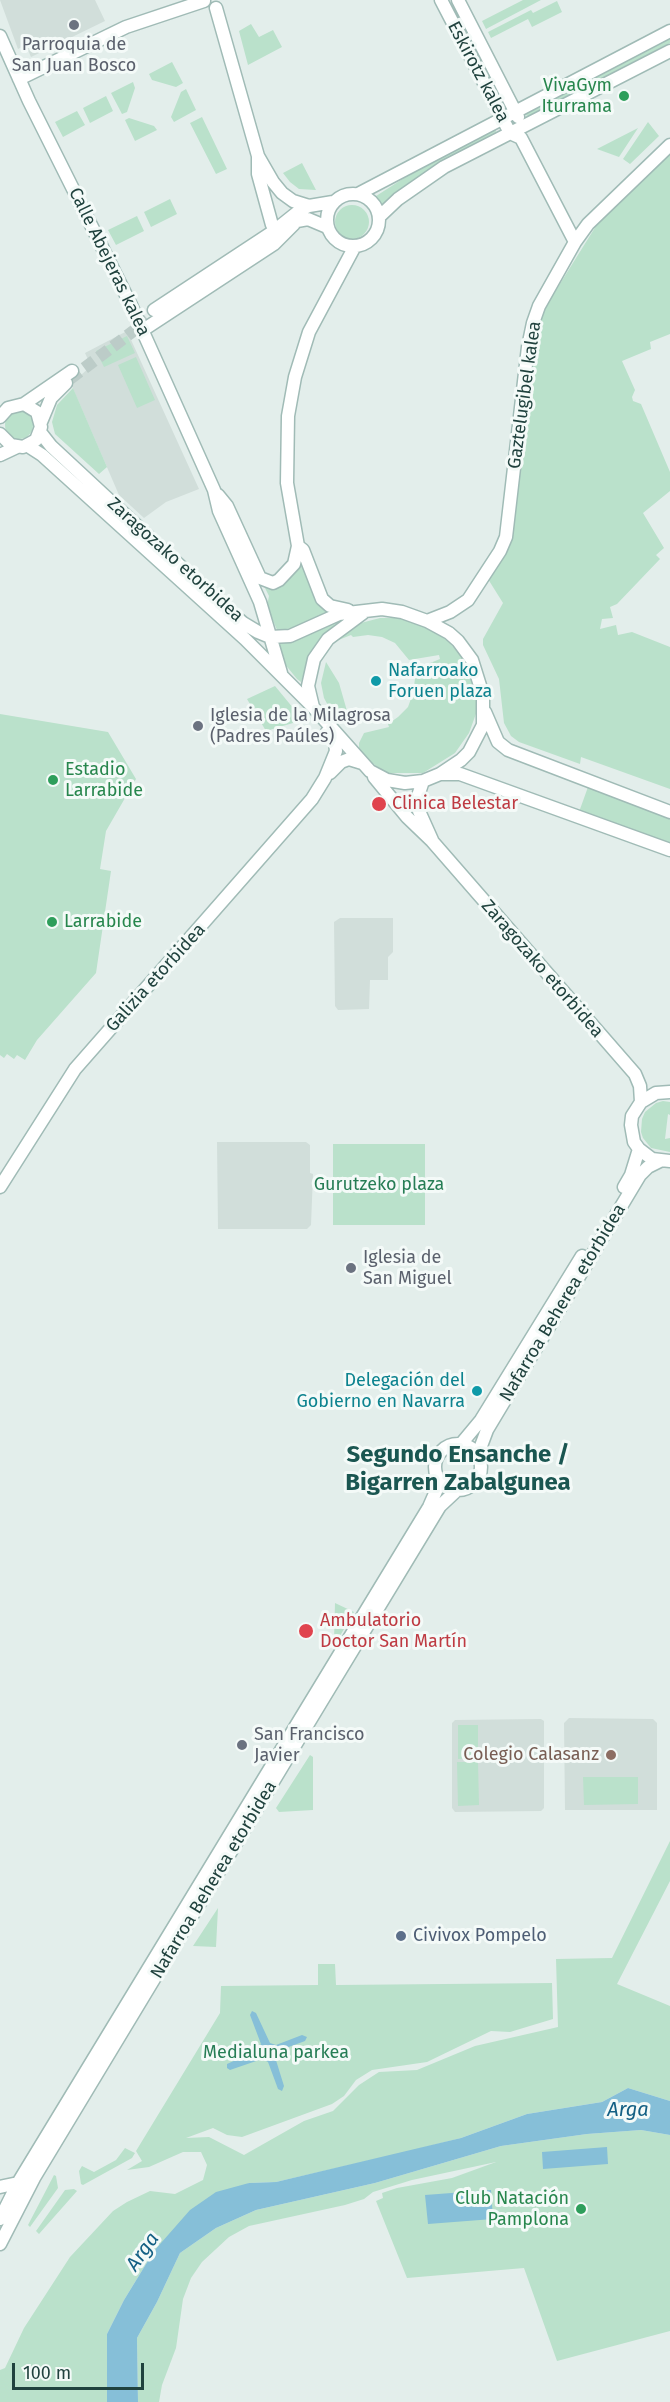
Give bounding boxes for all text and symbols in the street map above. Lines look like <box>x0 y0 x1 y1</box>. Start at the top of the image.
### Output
marker: Parroquia de San Juan Bosco <box>67 18 81 32</box>
street label: Eskirotz kalea <box>442 18 514 126</box>
place label: Parroquia de San Juan Bosco <box>12 34 136 76</box>
place label: VivaGym Iturrama <box>541 75 612 118</box>
marker: VivaGym Iturrama <box>617 89 631 103</box>
street label: Calle Abejeras kalea <box>64 184 154 340</box>
street label: Gaztelugibel kalea <box>504 320 546 470</box>
street label: Zaragozako etorbidea <box>103 493 247 627</box>
place label: Nafarroako Foruen plaza <box>388 660 492 702</box>
marker: Nafarroako Foruen plaza <box>369 674 383 688</box>
place label: Iglesia de la Milagrosa (Padres Paúles) <box>210 705 391 748</box>
marker: Iglesia de la Milagrosa (Padres Paúles) <box>191 719 205 733</box>
place label: Estadio Larrabide <box>65 759 143 802</box>
marker: Estadio Larrabide <box>46 773 60 787</box>
place label: Clinica Belestar <box>392 793 518 815</box>
marker: Clinica Belestar <box>370 795 388 813</box>
street label: Zaragozako etorbidea <box>476 896 608 1042</box>
place label: Larrabide <box>64 911 142 933</box>
marker: Larrabide <box>45 915 59 929</box>
street label: Galizia etorbidea <box>102 919 210 1037</box>
park label: Gurutzeko plaza <box>314 1174 444 1196</box>
street label: Nafarroa Beherea etorbidea <box>495 1200 631 1406</box>
place label: Iglesia de San Miguel <box>363 1247 452 1290</box>
marker: Iglesia de San Miguel <box>344 1261 358 1275</box>
place label: Delegación del Gobierno en Navarra <box>296 1370 465 1412</box>
marker: Delegación del Gobierno en Navarra <box>470 1384 484 1398</box>
district label: Segundo Ensanche / Bigarren Zabalgunea <box>345 1441 571 1497</box>
place label: Ambulatorio Doctor San Martín <box>320 1610 467 1652</box>
marker: Ambulatorio Doctor San Martín <box>297 1622 315 1640</box>
place label: San Francisco Javier <box>254 1724 365 1766</box>
marker: San Francisco Javier <box>235 1738 249 1752</box>
place label: Colegio Calasanz <box>463 1744 599 1766</box>
marker: Colegio Calasanz <box>604 1748 618 1762</box>
street label: Nafarroa Beherea etorbidea <box>146 1777 282 1983</box>
place label: Civivox Pompelo <box>413 1925 547 1947</box>
marker: Civivox Pompelo <box>394 1929 408 1943</box>
park label: Medialuna parkea <box>203 2042 349 2064</box>
water label: Arga <box>607 2098 649 2122</box>
place label: Club Natación Pamplona <box>455 2188 569 2230</box>
marker: Club Natación Pamplona <box>574 2202 588 2216</box>
water label: Arga <box>121 2228 165 2276</box>
scale bar <box>15 2351 147 2389</box>
text: 100 m <box>23 2362 71 2384</box>

